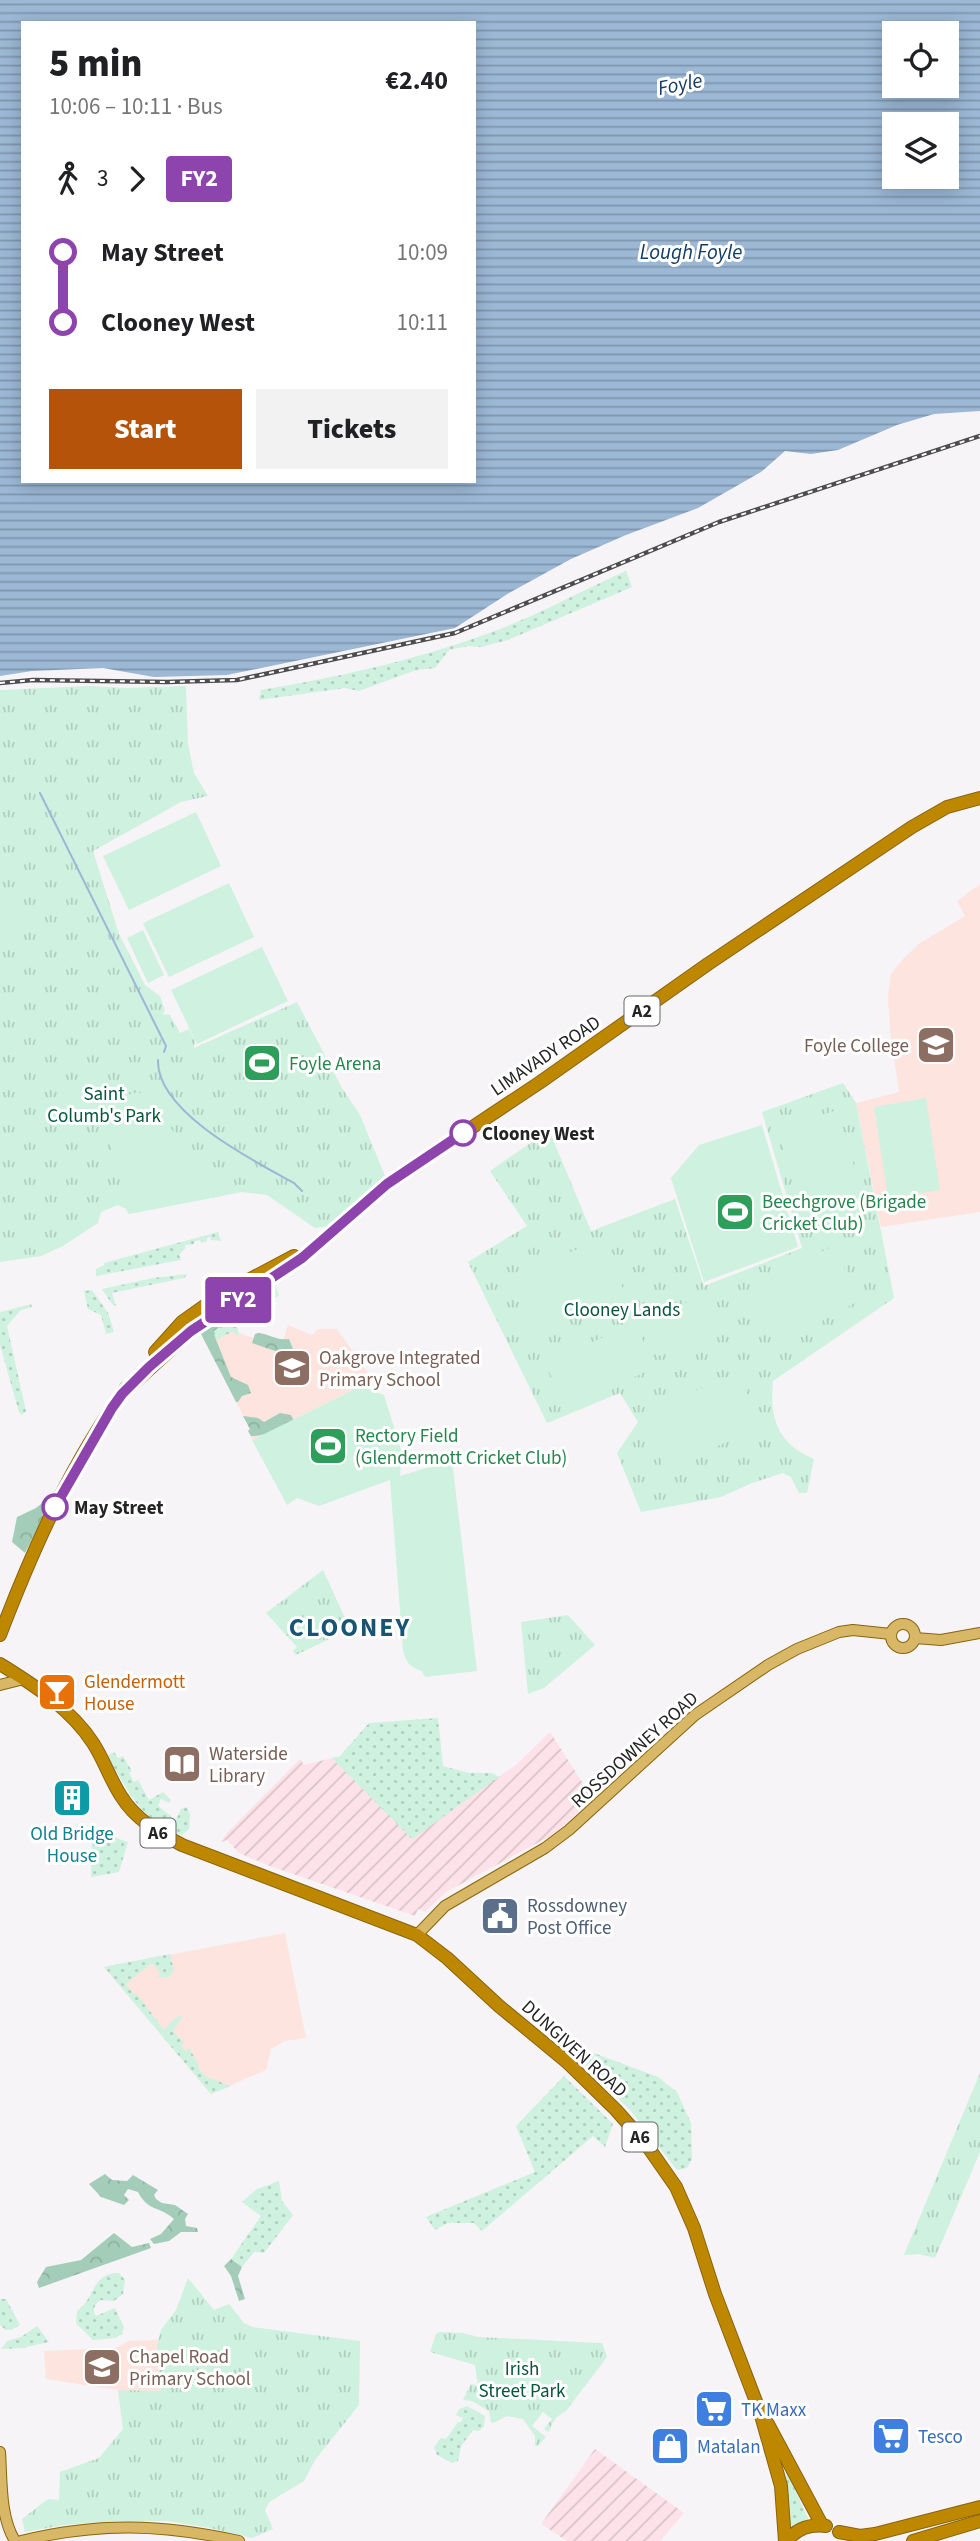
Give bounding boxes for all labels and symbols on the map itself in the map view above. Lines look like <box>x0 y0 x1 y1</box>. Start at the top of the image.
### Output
water label: Foyle <box>655 65 705 103</box>
water label: Lough Foyle <box>640 237 742 267</box>
road number: A2 <box>624 996 660 1026</box>
street label: LIMAVADY ROAD <box>486 1009 606 1103</box>
school or university icon: Foyle College <box>915 1024 957 1066</box>
place label: Foyle College <box>804 1033 909 1060</box>
sports icon: Foyle Arena <box>241 1042 283 1084</box>
place label: Foyle Arena <box>289 1051 381 1078</box>
park label: Saint Columb's Park <box>47 1081 161 1130</box>
marker: Clooney West <box>450 1120 476 1146</box>
place label: Clooney West <box>482 1121 595 1148</box>
place label: Beechgrove (Brigade Cricket Club) <box>762 1189 926 1238</box>
sports icon: Beechgrove (Brigade Cricket Club) <box>714 1191 756 1233</box>
line badge: FY2 <box>198 1277 278 1323</box>
park label: Clooney Lands <box>564 1297 680 1324</box>
place label: Oakgrove Integrated Primary School <box>319 1345 481 1394</box>
school or university icon: Oakgrove Integrated Primary School <box>271 1347 313 1389</box>
place label: Rectory Field (Glendermott Cricket Club) <box>355 1423 567 1472</box>
sports icon: Rectory Field (Glendermott Cricket Club) <box>307 1425 349 1467</box>
marker: May Street <box>42 1494 68 1520</box>
place label: May Street <box>74 1495 164 1522</box>
district label: CLOONEY <box>289 1609 411 1646</box>
place label: Glendermott House <box>84 1669 186 1718</box>
bar icon: Glendermott House <box>36 1671 78 1713</box>
street label: ROSSDOWNEY ROAD <box>565 1686 705 1815</box>
place label: Waterside Library <box>209 1741 288 1790</box>
library icon: Waterside Library <box>161 1743 203 1785</box>
building icon: Old Bridge House <box>51 1777 93 1819</box>
road number: A6 <box>140 1818 176 1847</box>
place label: Old Bridge House <box>30 1821 114 1870</box>
place label: Rossdowney Post Office <box>527 1893 627 1942</box>
public building icon: Rossdowney Post Office <box>479 1895 521 1937</box>
street label: DUNGIVEN ROAD <box>515 1994 633 2104</box>
road number: A6 <box>622 2122 658 2152</box>
place label: Chapel Road Primary School <box>129 2344 251 2393</box>
school or university icon: Chapel Road Primary School <box>81 2346 123 2388</box>
park label: Irish Street Park <box>479 2356 566 2405</box>
supermarket icon: TK Maxx <box>693 2388 735 2430</box>
place label: TK Maxx <box>741 2397 807 2424</box>
supermarket icon: Tesco <box>870 2415 912 2457</box>
place label: Tesco <box>918 2424 963 2451</box>
shop icon: Matalan <box>649 2425 691 2467</box>
place label: Matalan <box>697 2434 761 2461</box>

